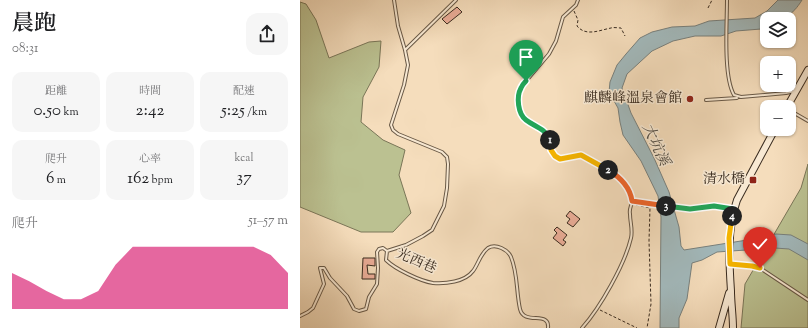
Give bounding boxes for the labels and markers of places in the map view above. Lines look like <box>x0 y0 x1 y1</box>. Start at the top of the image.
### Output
pin <box>509 40 543 81</box>
place label: 麒麟峰溫泉會館 <box>584 89 682 109</box>
marker: 麒麟峰溫泉會館 <box>685 94 695 104</box>
pin: 1 <box>540 130 560 150</box>
pin: 2 <box>598 160 618 180</box>
place label: 清水橋 <box>703 170 745 190</box>
marker: 清水橋 <box>748 175 758 185</box>
pin: 3 <box>656 196 676 216</box>
pin: 4 <box>722 206 742 226</box>
pin <box>743 227 777 268</box>

